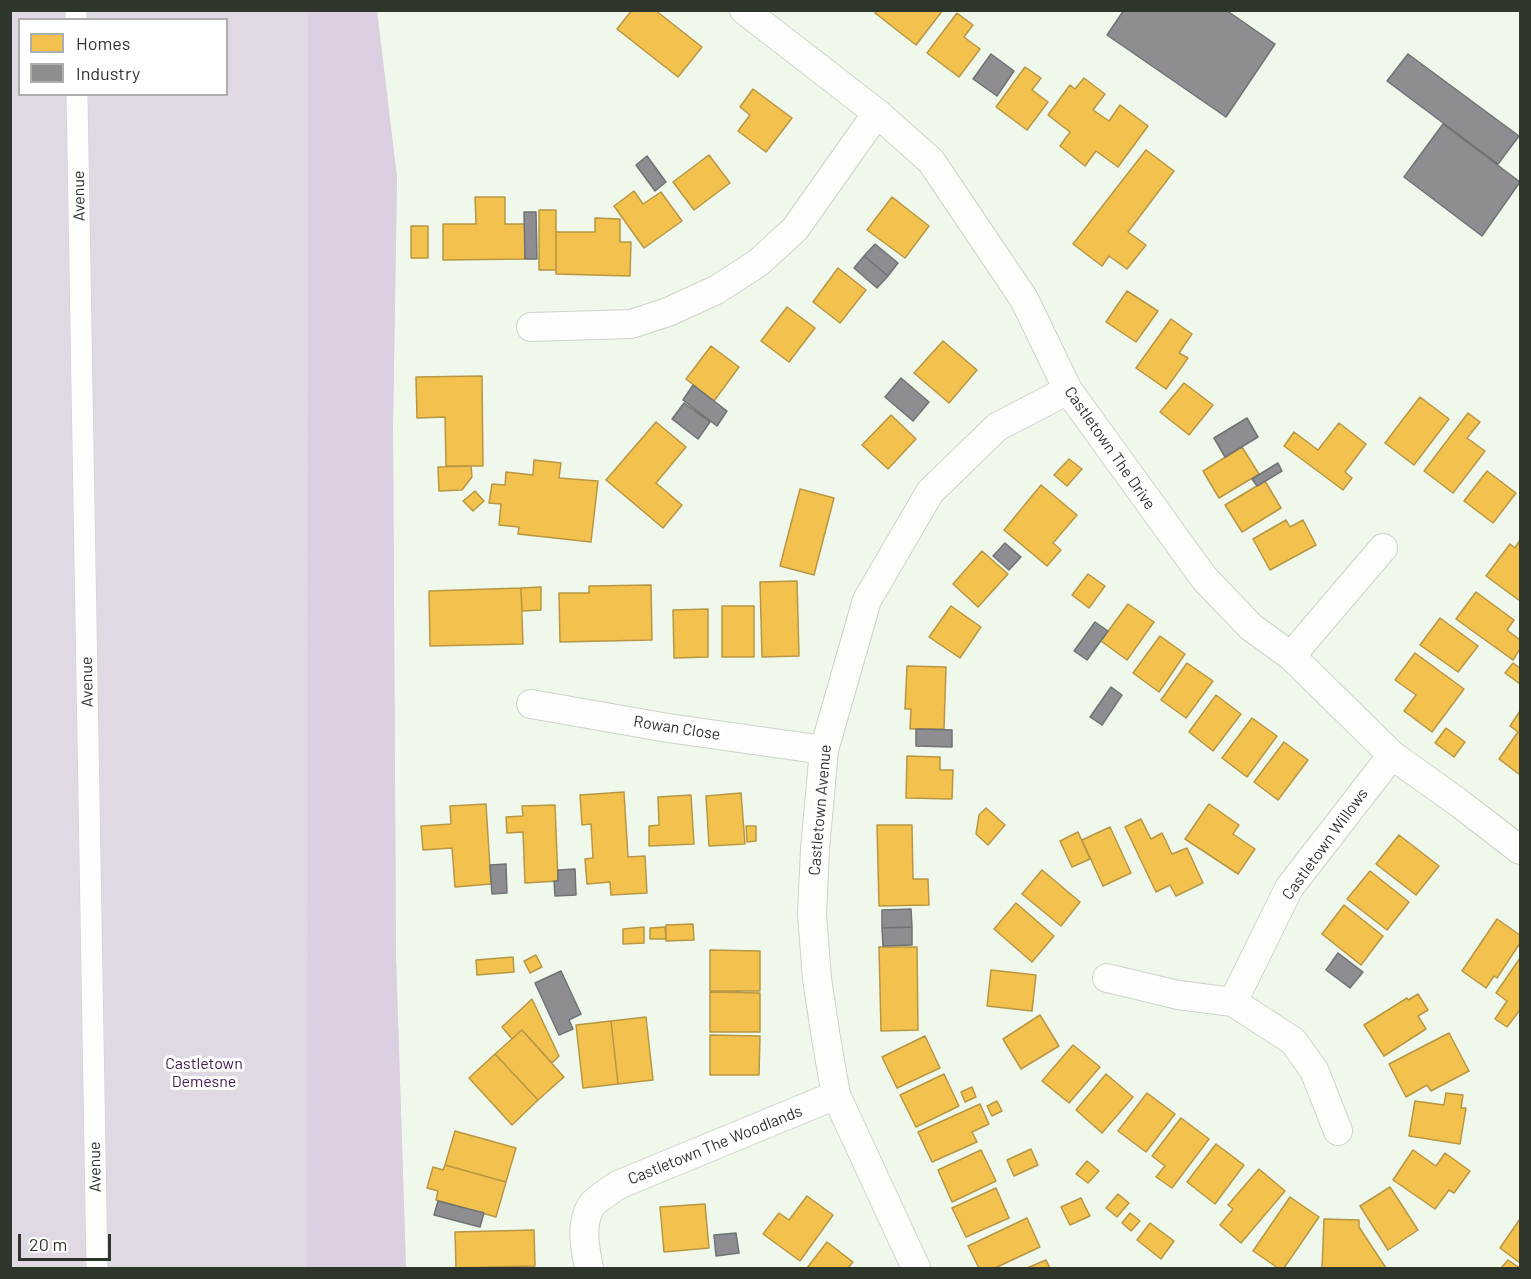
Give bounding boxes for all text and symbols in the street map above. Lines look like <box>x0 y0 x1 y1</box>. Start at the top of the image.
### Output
legend <box>18 18 228 96</box>
text: Homes <box>76 32 130 54</box>
text: Industry <box>76 62 140 84</box>
street label: Avenue <box>69 170 89 222</box>
street label: Castletown The Drive <box>1060 383 1160 513</box>
street label: Avenue <box>77 656 97 708</box>
street label: Rowan Close <box>632 712 722 744</box>
street label: Castletown Avenue <box>805 744 835 876</box>
street label: Castletown Willows <box>1278 784 1372 904</box>
park label: Castletown Demesne <box>165 1054 243 1092</box>
street label: Castletown The Woodlands <box>625 1101 805 1189</box>
street label: Avenue <box>85 1141 105 1193</box>
scale bar <box>21 1222 114 1260</box>
text: 20 m <box>29 1233 67 1255</box>

